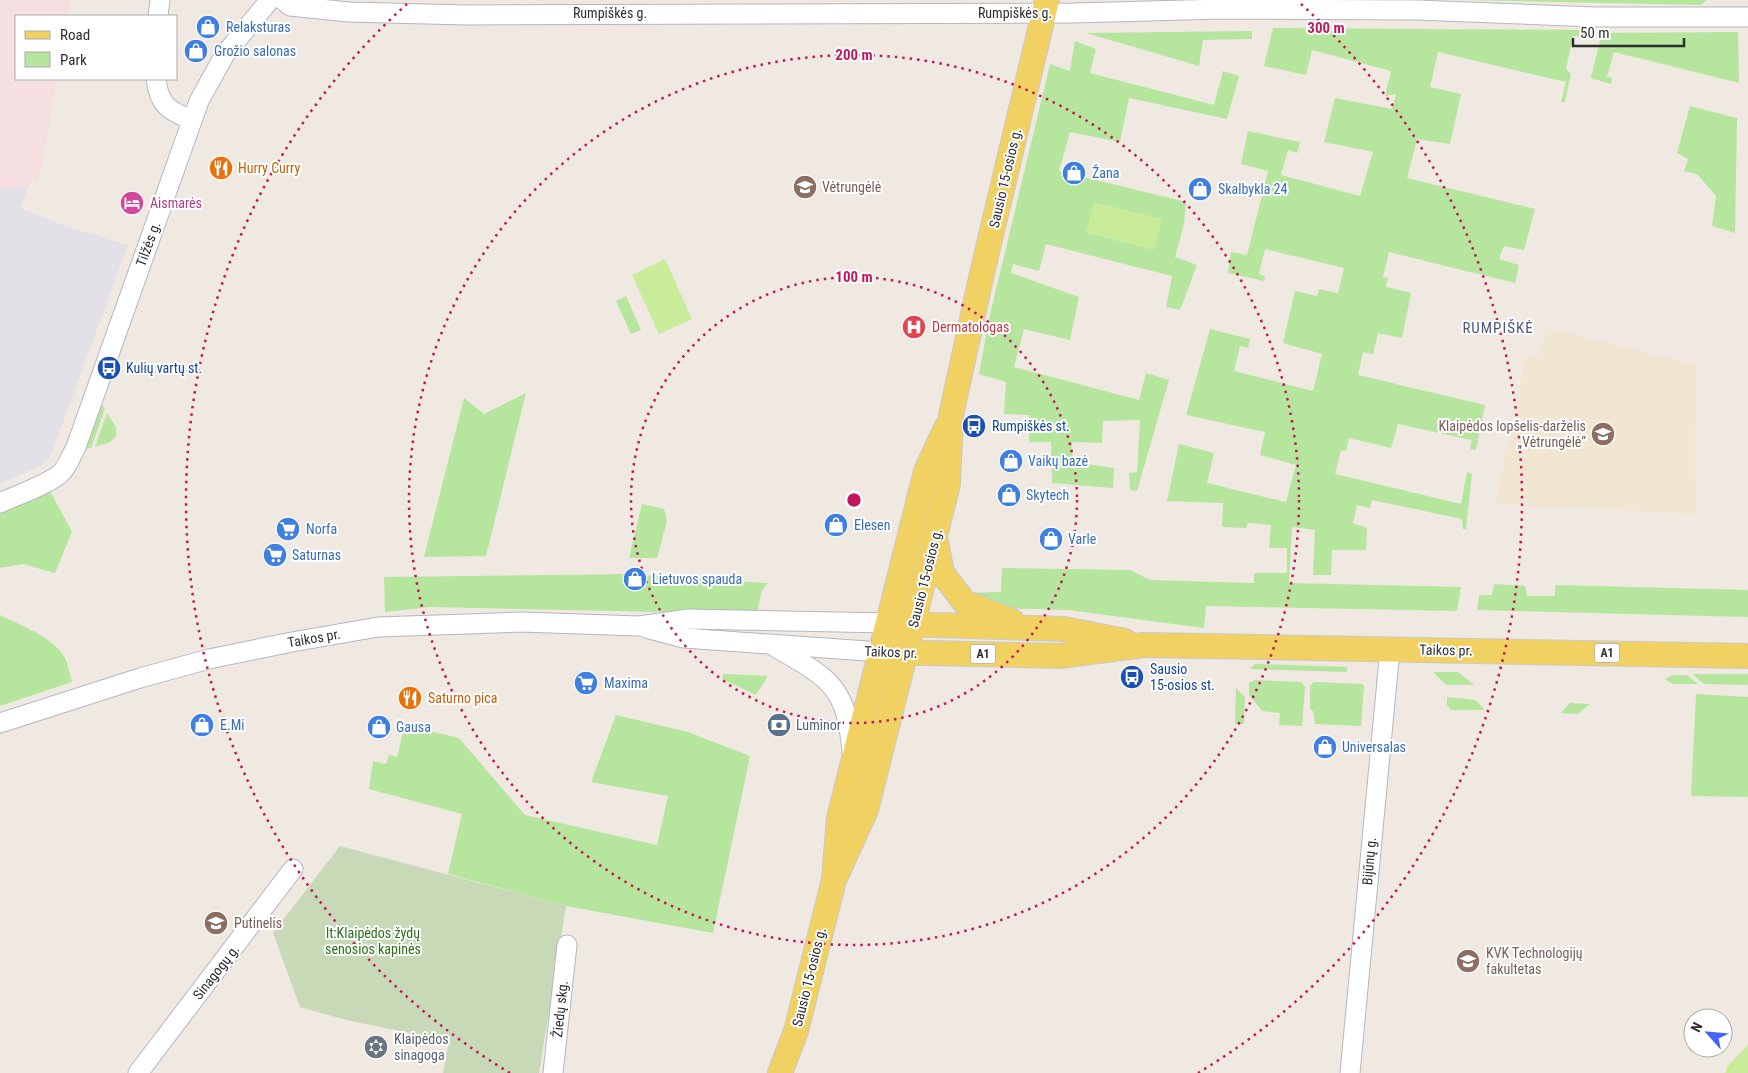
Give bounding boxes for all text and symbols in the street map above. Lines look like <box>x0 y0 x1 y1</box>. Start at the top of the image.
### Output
street label: Rumpiškės g. <box>573 5 647 21</box>
street label: Rumpiškės g. <box>978 5 1052 21</box>
shop icon: Relaksturas <box>195 14 221 40</box>
legend <box>15 15 178 80</box>
scale bar <box>1573 15 1684 47</box>
place label: Relaksturas <box>226 19 291 35</box>
text: 300 m <box>1307 19 1345 37</box>
text: 50 m <box>1580 24 1610 42</box>
text: Road <box>60 26 90 44</box>
shop icon: Grožio salonas <box>183 38 209 64</box>
place label: Grožio salonas <box>214 43 296 59</box>
text: 200 m <box>835 46 873 64</box>
text: Park <box>60 51 87 69</box>
street label: Sausio 15-osios g. <box>986 127 1024 229</box>
restaurant icon: Hurry Curry <box>208 155 234 181</box>
place label: Hurry Curry <box>238 160 301 176</box>
shop icon: Žana <box>1061 160 1087 186</box>
place label: Žana <box>1092 164 1120 181</box>
school or university icon: Vėtrungėlė <box>792 174 818 200</box>
shop icon: Skalbykla 24 <box>1187 176 1213 202</box>
place label: Vėtrungėlė <box>822 179 882 195</box>
place label: Skalbykla 24 <box>1218 181 1288 197</box>
hotel icon: Aismarės <box>119 190 145 216</box>
place label: Aismarės <box>150 195 202 211</box>
street label: Tilžės g. <box>133 219 163 269</box>
text: 100 m <box>835 268 873 286</box>
hospital icon: Dermatologas <box>901 314 927 340</box>
place label: Dermatologas <box>932 319 1009 335</box>
district label: RUMPIŠKĖ <box>1462 319 1534 337</box>
bus stop icon: Kulių vartų st. <box>96 355 122 381</box>
place label: Kulių vartų st. <box>126 360 202 376</box>
bus stop icon: Rumpiškės st. <box>961 413 987 439</box>
place label: Rumpiškės st. <box>992 418 1070 434</box>
place label: Klaipėdos lopšelis-darželis „Vėtrungėlė“ <box>1438 418 1586 450</box>
school or university icon: Klaipėdos lopšelis-darželis „Vėtrungėlė“ <box>1590 421 1616 447</box>
shop icon: Vaikų bazė <box>998 448 1024 474</box>
place label: Vaikų bazė <box>1028 453 1088 469</box>
shop icon: Skytech <box>996 482 1022 508</box>
place label: Skytech <box>1026 487 1069 503</box>
centre of rings <box>845 491 863 509</box>
shop icon: Elesen <box>823 512 849 538</box>
supermarket icon: Norfa <box>275 516 301 542</box>
place label: Elesen <box>854 517 890 533</box>
place label: Norfa <box>306 521 337 537</box>
shop icon: Varle <box>1038 526 1064 552</box>
street label: Sausio 15-osios g. <box>905 527 945 629</box>
place label: Varle <box>1068 531 1097 547</box>
supermarket icon: Saturnas <box>262 542 288 568</box>
place label: Saturnas <box>292 547 341 563</box>
shop icon: Lietuvos spauda <box>622 566 648 592</box>
place label: Lietuvos spauda <box>652 571 742 587</box>
street label: Taikos pr. <box>286 625 342 651</box>
street label: Taikos pr. <box>1419 642 1473 658</box>
street label: Taikos pr. <box>864 643 918 661</box>
road number: A1 <box>970 644 996 664</box>
road number: A1 <box>1594 644 1620 662</box>
place label: Sausio 15-osios st. <box>1150 661 1215 693</box>
bus stop icon: Sausio 15-osios st. <box>1119 664 1145 690</box>
supermarket icon: Maxima <box>573 670 599 696</box>
place label: Maxima <box>604 675 648 691</box>
restaurant icon: Saturno pica <box>397 685 423 711</box>
place label: Saturno pica <box>428 690 497 706</box>
shop icon: E.Mi <box>189 712 215 738</box>
bank icon: Luminor <box>766 712 792 738</box>
shop icon: Gausa <box>366 714 392 740</box>
place label: E.Mi <box>220 717 244 733</box>
place label: Luminor <box>796 717 841 733</box>
place label: Gausa <box>396 719 431 735</box>
shop icon: Universalas <box>1312 734 1338 760</box>
place label: Universalas <box>1342 739 1406 755</box>
street label: Bijūnų g. <box>1359 836 1379 886</box>
school or university icon: Putinelis <box>203 910 229 936</box>
place label: Putinelis <box>234 915 282 931</box>
park label: lt:Klaipėdos žydų senosios kapinės <box>325 925 421 957</box>
street label: Sausio 15-osios g. <box>789 926 829 1028</box>
street label: Sinagogų g. <box>190 941 242 1003</box>
place label: KVK Technologijų fakultetas <box>1486 945 1583 977</box>
school or university icon: KVK Technologijų fakultetas <box>1455 948 1481 974</box>
street label: Žiedų skg. <box>548 980 571 1038</box>
north arrow <box>1683 1008 1733 1058</box>
text: N <box>1687 1020 1705 1035</box>
place label: Klaipėdos sinagoga <box>394 1031 449 1063</box>
synagogue icon: Klaipėdos sinagoga <box>363 1034 389 1060</box>

